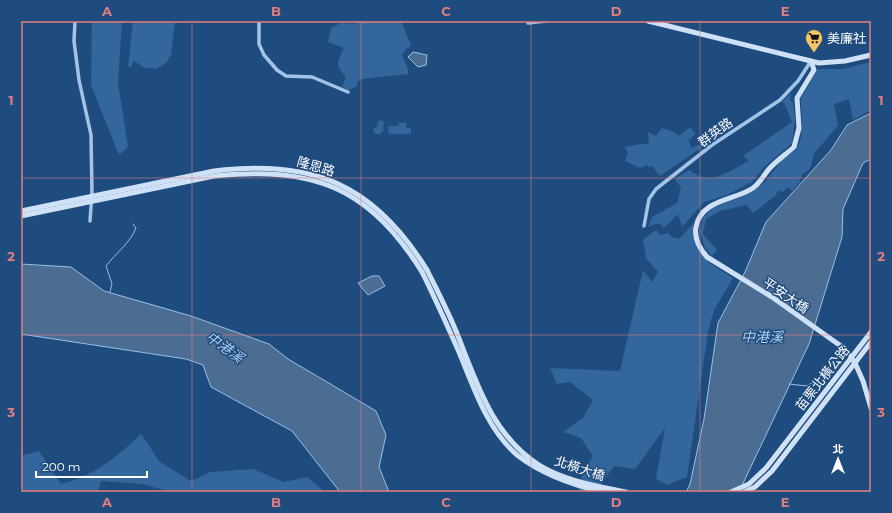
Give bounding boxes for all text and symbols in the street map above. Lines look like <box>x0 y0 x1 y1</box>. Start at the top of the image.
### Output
text: A <box>101 3 113 19</box>
text: B <box>271 3 281 19</box>
text: C <box>441 3 451 19</box>
text: D <box>611 3 622 19</box>
text: E <box>781 3 790 19</box>
supermarket icon: 美廉社 <box>804 28 824 53</box>
place label: 美廉社 <box>827 30 866 46</box>
text: 1 <box>8 92 14 108</box>
text: 1 <box>878 92 884 108</box>
street label: 群英路 <box>695 114 735 150</box>
street label: 隆恩路 <box>295 153 337 179</box>
text: 2 <box>7 248 15 264</box>
text: 2 <box>877 248 885 264</box>
street label: 平安大橋 <box>760 274 812 316</box>
water label: 中港溪 <box>203 327 249 368</box>
water label: 中港溪 <box>741 328 785 346</box>
street label: 苗栗北橫公路 <box>792 342 852 414</box>
text: 3 <box>6 404 15 420</box>
text: 3 <box>876 404 885 420</box>
north arrow <box>818 439 858 479</box>
text: 北 <box>833 442 844 456</box>
street label: 北橫大橋 <box>553 452 607 484</box>
scale bar <box>36 453 147 479</box>
text: 200 m <box>42 459 81 474</box>
text: A <box>101 494 113 510</box>
text: B <box>271 494 281 510</box>
text: C <box>441 494 451 510</box>
text: D <box>611 494 622 510</box>
text: E <box>781 494 790 510</box>

